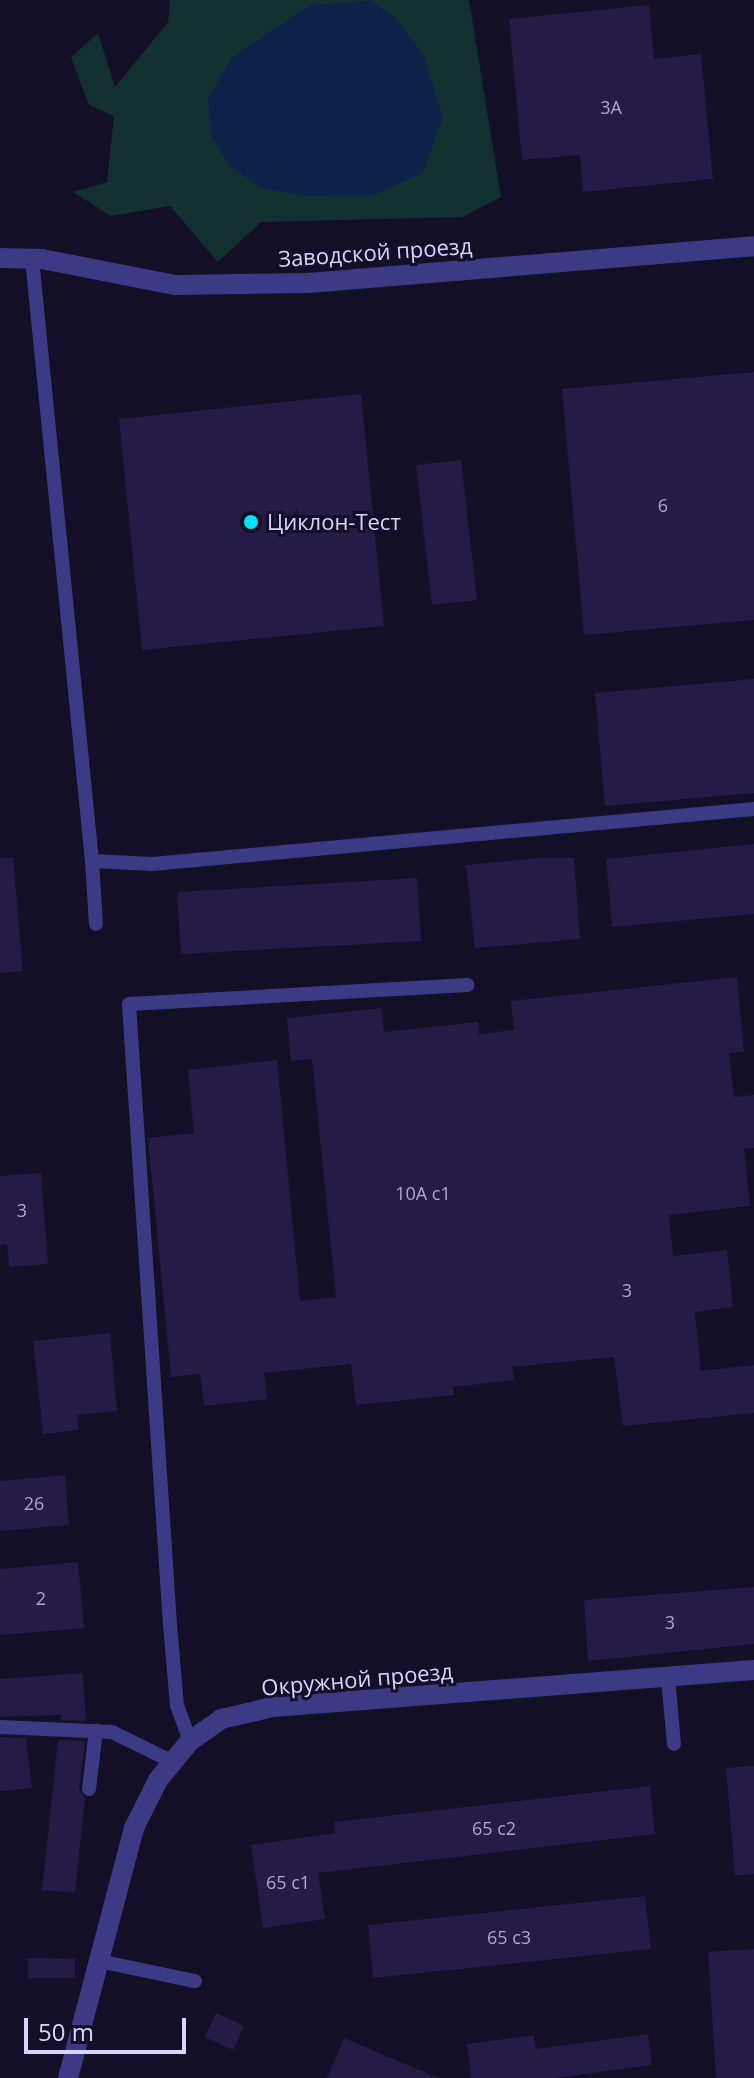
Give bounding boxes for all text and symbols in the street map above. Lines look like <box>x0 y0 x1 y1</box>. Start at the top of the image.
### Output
house number: 3А <box>600 96 622 118</box>
street label: Заводской проезд <box>277 232 473 272</box>
house number: 6 <box>658 494 668 516</box>
place label: Циклон-Тест <box>267 509 401 535</box>
marker: Циклон-Тест <box>242 513 260 531</box>
house number: 10А с1 <box>395 1182 451 1204</box>
house number: 3 <box>17 1199 27 1221</box>
house number: 3 <box>622 1279 632 1301</box>
house number: 26 <box>24 1492 44 1514</box>
house number: 2 <box>36 1587 46 1609</box>
house number: 3 <box>665 1611 675 1633</box>
street label: Окружной проезд <box>260 1657 454 1701</box>
house number: 65 с2 <box>472 1817 516 1839</box>
house number: 65 с1 <box>266 1871 310 1893</box>
house number: 65 с3 <box>487 1926 531 1948</box>
scale bar <box>28 2002 190 2052</box>
text: 50 m <box>38 2015 94 2048</box>

